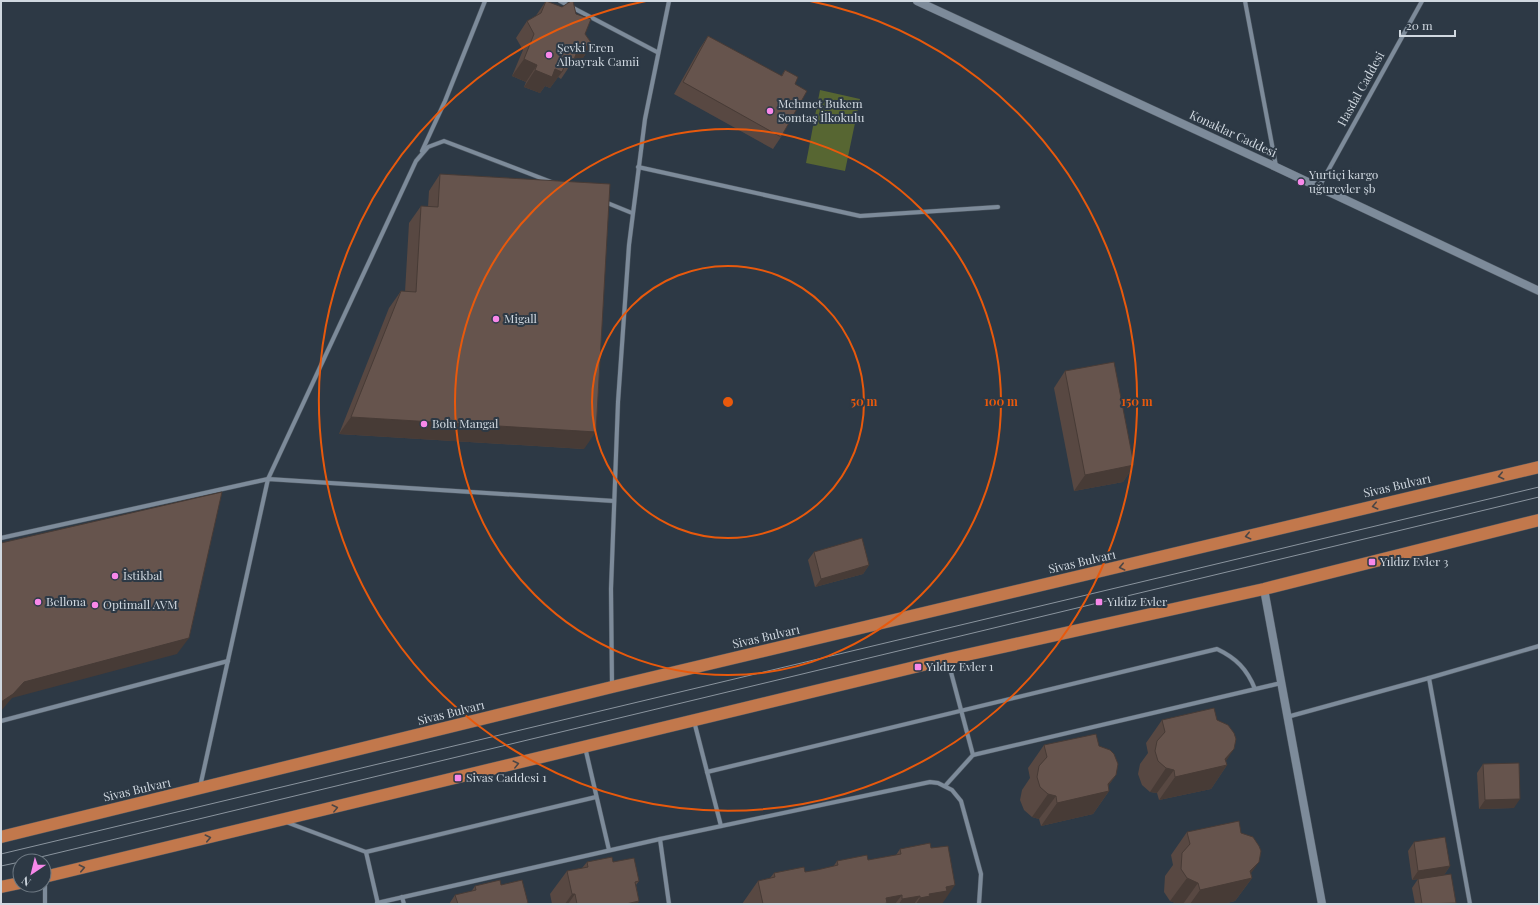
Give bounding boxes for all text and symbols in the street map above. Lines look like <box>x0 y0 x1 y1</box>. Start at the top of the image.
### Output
scale bar <box>1400 12 1455 38</box>
text: 20 m <box>1406 17 1433 33</box>
place label: Şevki Eren Albayrak Camii <box>556 39 640 69</box>
street label: Hasdal Caddesi <box>1333 48 1387 129</box>
marker: Şevki Eren Albayrak Camii <box>544 50 554 60</box>
place label: Mehmet Bukem Somtaş İlkokulu <box>778 95 865 125</box>
marker: Mehmet Bukem Somtaş İlkokulu <box>765 106 775 116</box>
street label: Konaklar Caddesi <box>1187 106 1280 161</box>
place label: Yurtiçi kargo uğurevler şb <box>1308 166 1379 196</box>
marker: Yurtiçi kargo uğurevler şb <box>1296 177 1306 187</box>
place label: Migall <box>504 310 538 326</box>
marker: Migall <box>491 314 501 324</box>
text: 50 m <box>851 393 878 409</box>
text: 100 m <box>984 393 1018 409</box>
text: 150 m <box>1121 393 1153 409</box>
centre of rings <box>721 395 735 409</box>
place label: Bolu Mangal <box>432 415 499 431</box>
marker: Bolu Mangal <box>419 419 429 429</box>
street label: Sivas Bulvarı <box>1362 469 1432 501</box>
one-way arrow <box>1498 471 1504 479</box>
one-way arrow <box>1371 501 1378 510</box>
one-way arrow <box>1245 532 1251 540</box>
street label: Sivas Bulvarı <box>1047 545 1117 577</box>
place label: Yıldız Evler 3 <box>1379 553 1449 569</box>
marker: Yıldız Evler 3 <box>1367 557 1377 567</box>
one-way arrow <box>1119 562 1125 570</box>
place label: İstikbal <box>123 567 163 583</box>
marker: İstikbal <box>110 571 120 581</box>
place label: Bellona <box>46 593 86 609</box>
place label: Yıldız Evler <box>1106 593 1168 609</box>
place label: Optimall AVM <box>103 596 178 612</box>
marker: Bellona <box>33 597 43 607</box>
marker: Yıldız Evler <box>1094 597 1104 607</box>
marker: Optimall AVM <box>90 600 100 610</box>
street label: Sivas Bulvarı <box>731 620 801 652</box>
place label: Yıldız Evler 1 <box>925 658 994 674</box>
marker: Yıldız Evler 1 <box>913 662 923 672</box>
street label: Sivas Bulvarı <box>416 696 486 728</box>
one-way arrow <box>512 760 519 769</box>
place label: Sivas Caddesi 1 <box>466 769 547 785</box>
street label: Sivas Bulvarı <box>102 773 172 805</box>
marker: Sivas Caddesi 1 <box>453 773 463 783</box>
one-way arrow <box>332 804 338 812</box>
one-way arrow <box>205 834 212 843</box>
north arrow <box>12 853 52 893</box>
one-way arrow <box>79 865 85 873</box>
text: N <box>18 873 34 890</box>

